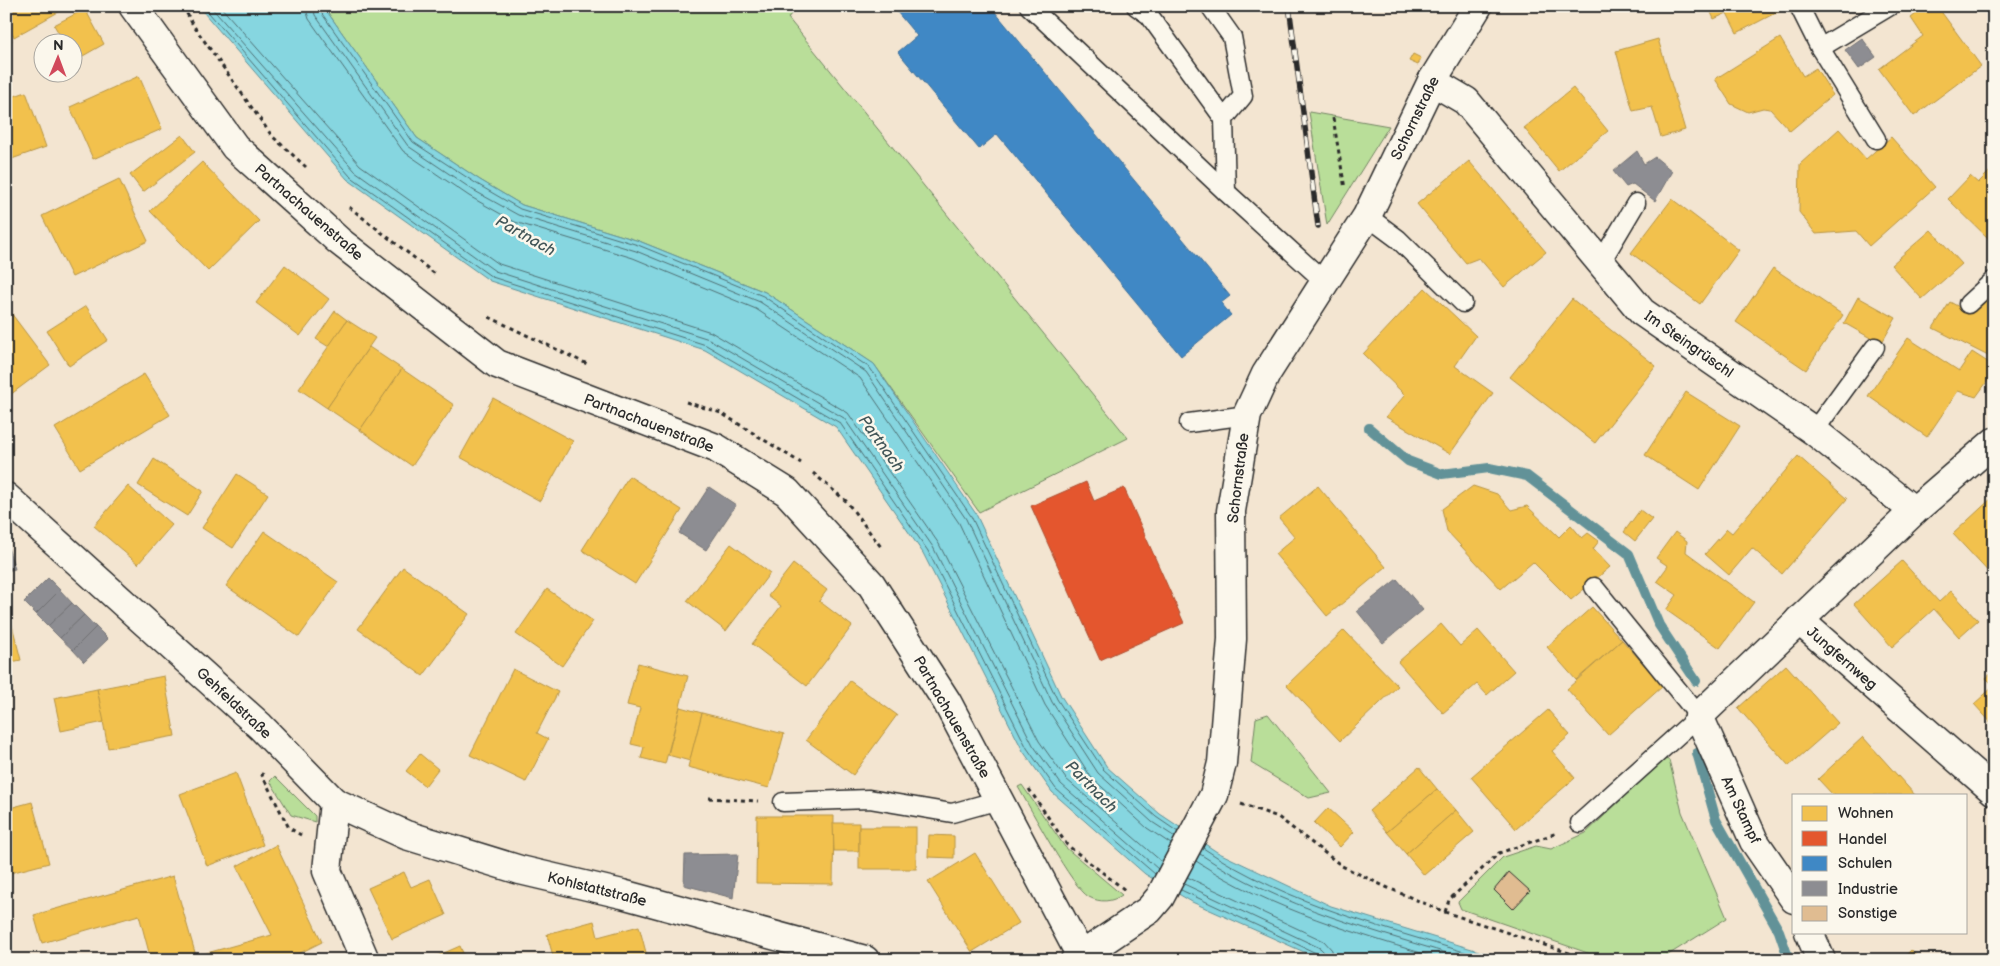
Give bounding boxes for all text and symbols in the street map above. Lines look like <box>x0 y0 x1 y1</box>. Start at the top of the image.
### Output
north arrow <box>32 32 82 82</box>
text: N <box>53 37 64 54</box>
street label: Schornstraße <box>1387 73 1444 163</box>
street label: Partnachauenstraße <box>250 160 367 265</box>
water label: Partnach <box>492 212 559 261</box>
street label: Im Steingrüschl <box>1640 307 1737 382</box>
street label: Partnachauenstraße <box>581 390 717 457</box>
water label: Partnach <box>854 412 908 476</box>
street label: Schornstraße <box>1224 432 1253 524</box>
street label: Jungfernweg <box>1802 623 1881 694</box>
street label: Partnachauenstraße <box>909 653 994 782</box>
street label: Gehfeldstraße <box>192 664 275 743</box>
water label: Partnach <box>1061 757 1121 817</box>
street label: Am Stampf <box>1717 773 1765 848</box>
legend <box>1792 794 1968 934</box>
text: Wohnen <box>1838 804 1893 823</box>
text: Handel <box>1838 830 1887 849</box>
text: Schulen <box>1838 854 1892 873</box>
street label: Kohlstattstraße <box>545 868 649 911</box>
text: Industrie <box>1838 880 1898 899</box>
text: Sonstige <box>1838 904 1897 923</box>

